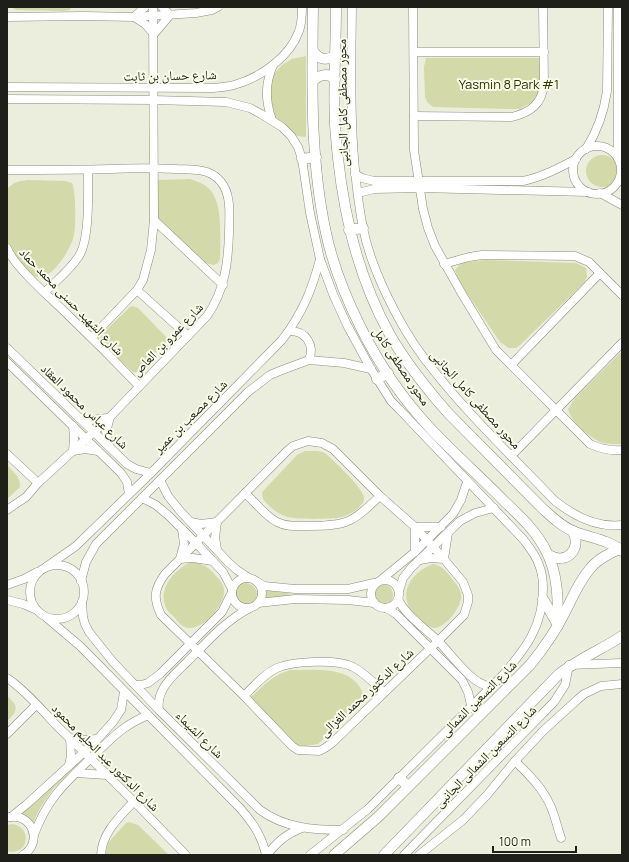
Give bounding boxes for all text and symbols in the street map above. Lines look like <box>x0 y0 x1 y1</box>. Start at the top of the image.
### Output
street label: محور مصطفى كامل الجانبى <box>332 39 352 167</box>
street label: شارع حسان بن ثابت <box>123 65 217 86</box>
park label: Yasmin 8 Park #1 <box>459 75 559 93</box>
street label: شارع الشهيد حسنى محمد حماد <box>15 243 128 360</box>
street label: شارع عمرو بن العاص <box>127 298 207 380</box>
street label: محور مصطفى كامل <box>369 323 435 409</box>
street label: محور مصطفى كامل الجانبى <box>426 345 526 453</box>
street label: شارع عباس محمود العقاد <box>36 359 133 453</box>
street label: شارع مصعب بن عمير <box>148 375 232 458</box>
street label: شارع الدكتور محمد الغزالى <box>315 643 418 741</box>
street label: شارع التسعين الشمالى <box>436 656 521 741</box>
street label: شارع الدكتور عبد الحليم محمود <box>47 699 164 816</box>
street label: شارع التسعين الشمالى الجانبى <box>430 701 541 812</box>
street label: شارع الشيماء <box>171 706 228 763</box>
scale bar <box>493 828 576 854</box>
text: 100 m <box>499 833 531 850</box>

